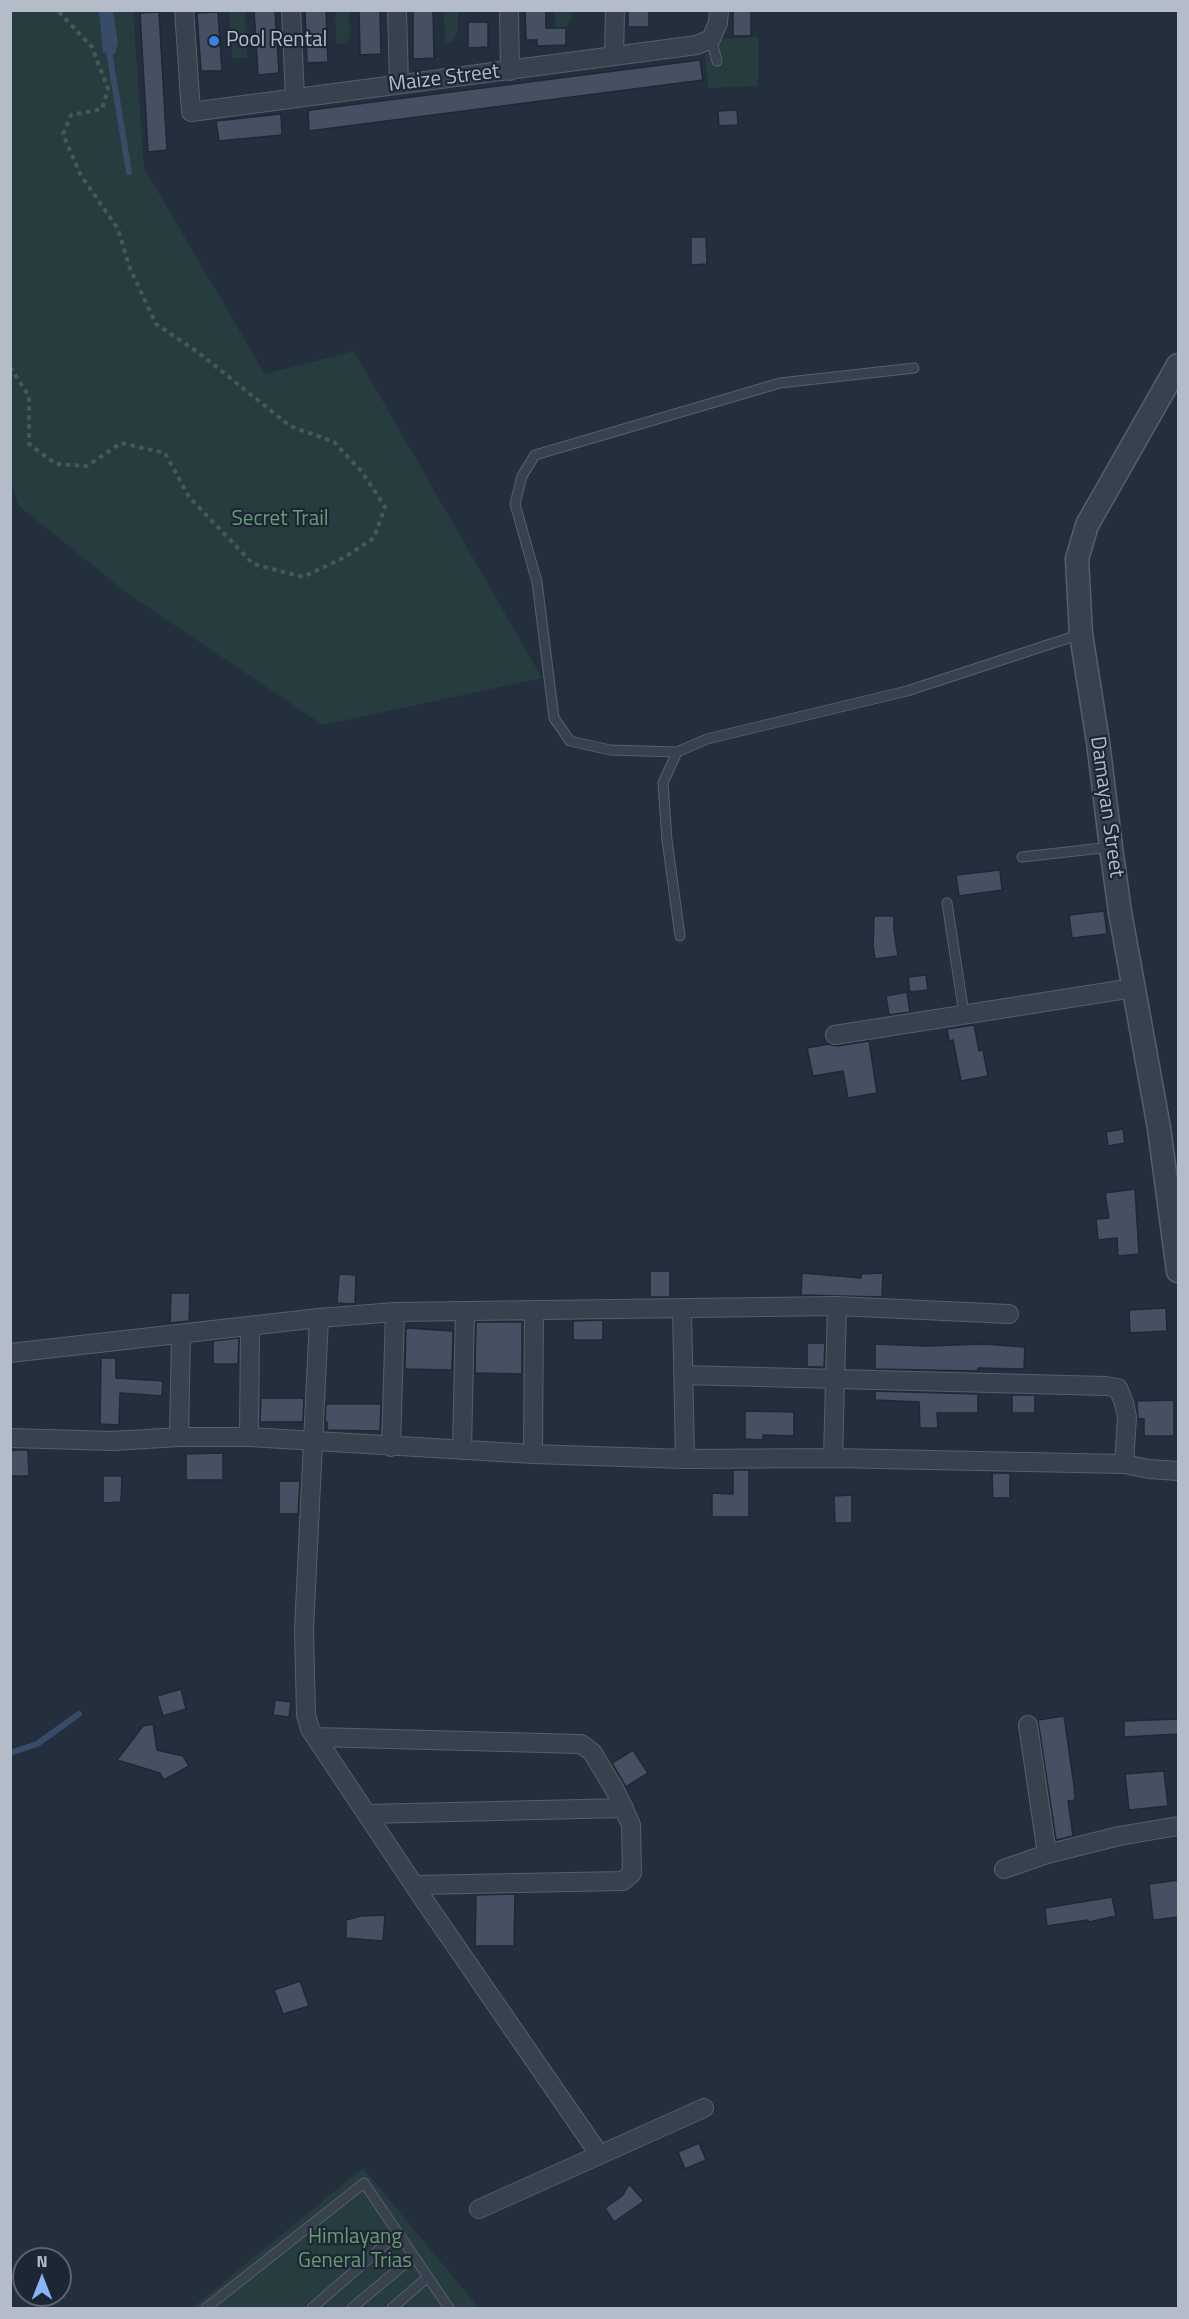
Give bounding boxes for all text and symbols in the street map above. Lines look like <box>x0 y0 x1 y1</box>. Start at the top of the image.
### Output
place label: Pool Rental <box>226 28 327 54</box>
marker: Pool Rental <box>207 34 221 48</box>
street label: Maize Street <box>387 60 501 98</box>
park label: Secret Trail <box>231 507 329 533</box>
street label: Damayan Street <box>1084 735 1128 879</box>
park label: Himlayang General Trias <box>298 2225 412 2275</box>
north arrow <box>12 2247 72 2307</box>
text: N <box>36 2249 48 2273</box>

